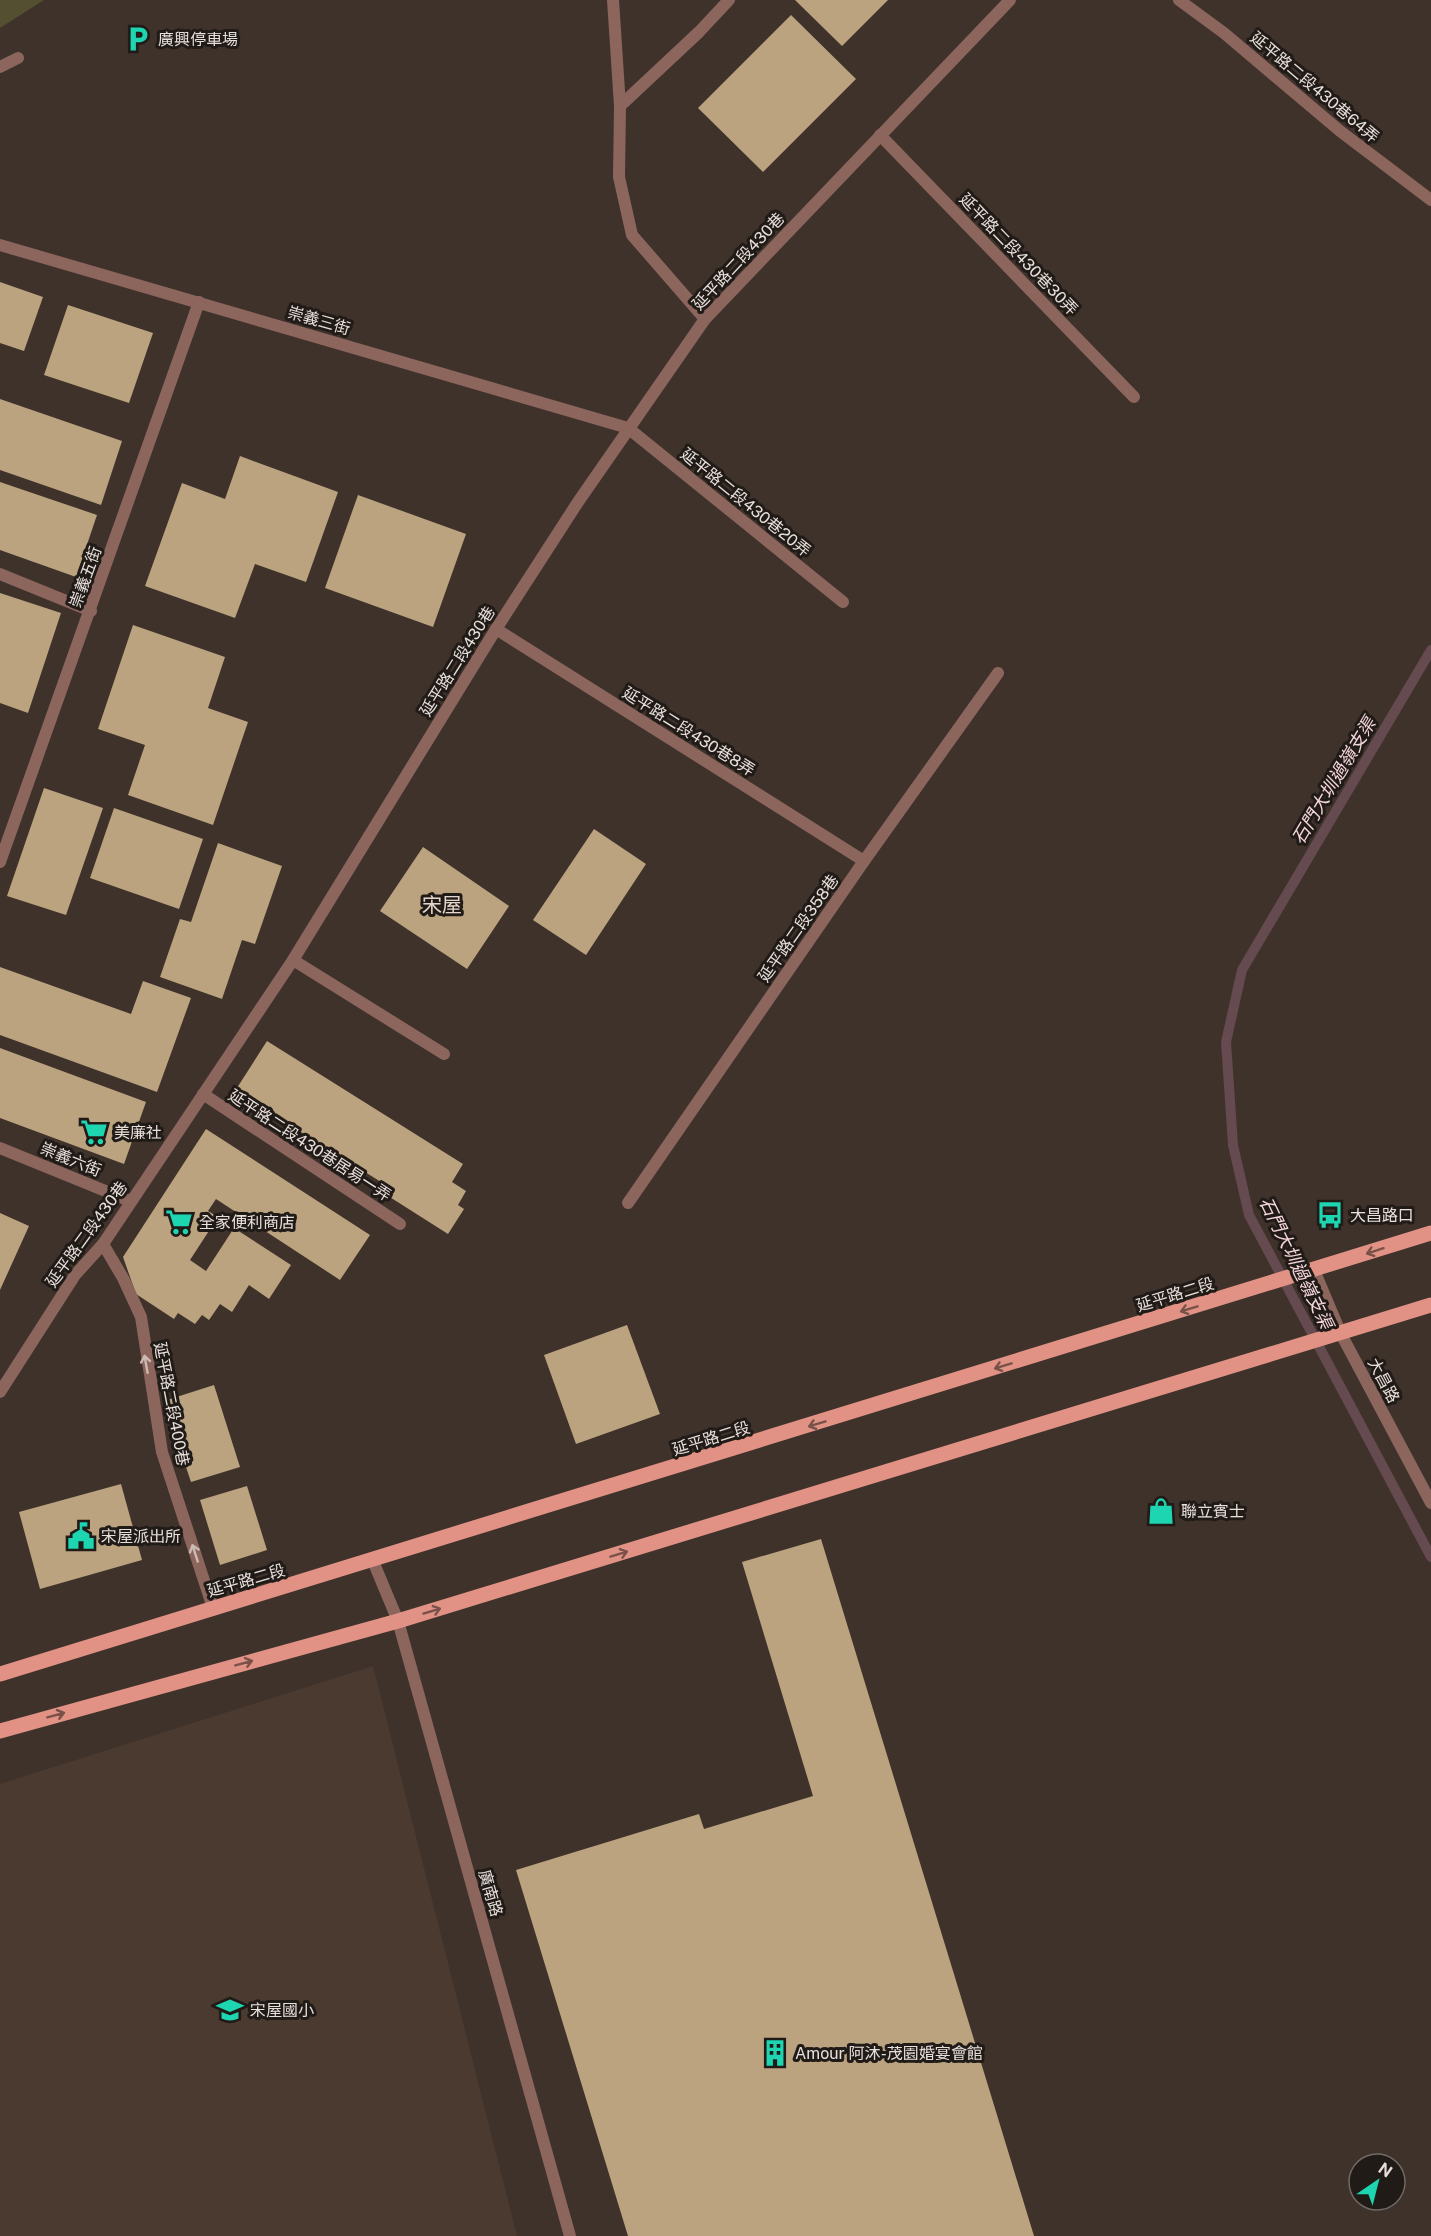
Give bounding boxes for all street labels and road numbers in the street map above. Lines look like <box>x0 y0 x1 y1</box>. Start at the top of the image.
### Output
street label: 延平路二段430巷64弄 <box>1247 28 1383 147</box>
street label: 延平路二段430巷30弄 <box>956 190 1082 319</box>
street label: 延平路二段430巷 <box>689 209 788 314</box>
street label: 崇義三街 <box>285 303 352 338</box>
street label: 延平路二段430巷20弄 <box>677 444 814 560</box>
street label: 崇義五街 <box>66 544 105 610</box>
street label: 延平路二段430巷 <box>416 603 499 720</box>
street label: 延平路二段430巷8弄 <box>619 683 758 780</box>
street label: 延平路二段358巷 <box>754 871 843 986</box>
street label: 延平路二段430巷居易一弄 <box>225 1086 395 1205</box>
street label: 崇義六街 <box>38 1139 104 1180</box>
street label: 延平路二段430巷 <box>42 1178 131 1291</box>
street label: 延平路二段 <box>1134 1274 1216 1315</box>
street label: 延平路二段400巷 <box>150 1341 193 1468</box>
street label: 大昌路 <box>1364 1355 1403 1406</box>
street label: 延平路二段 <box>670 1418 752 1459</box>
street label: 延平路二段 <box>205 1560 287 1601</box>
street label: 廣南路 <box>475 1867 506 1919</box>

